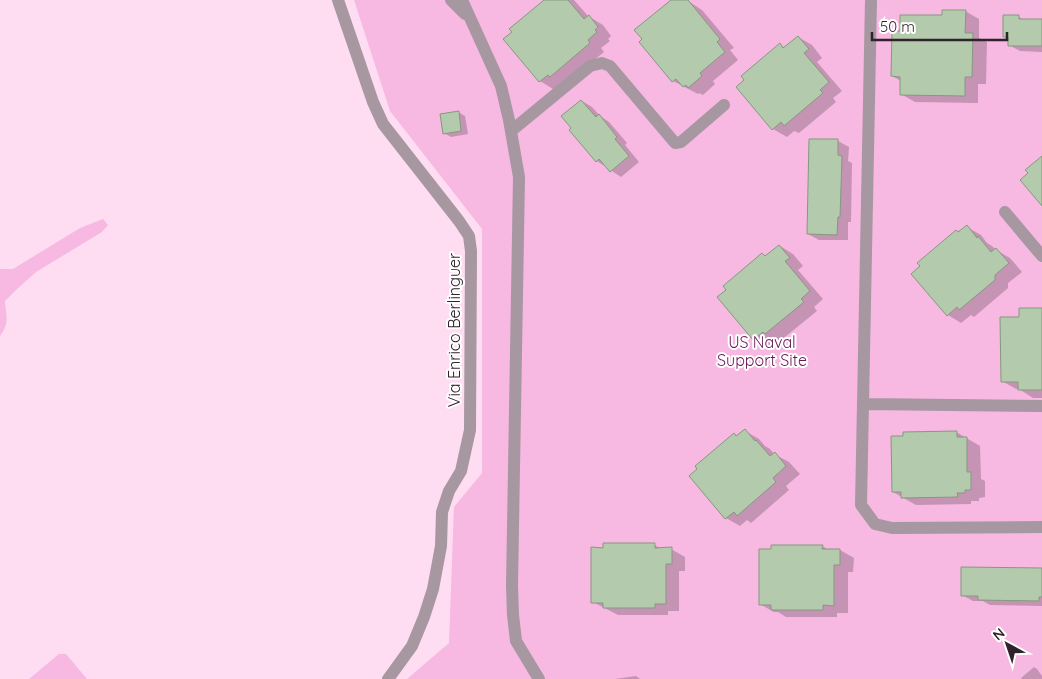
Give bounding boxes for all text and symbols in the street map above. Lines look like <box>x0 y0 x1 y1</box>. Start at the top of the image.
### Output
scale bar <box>872 10 1007 42</box>
text: 50 m <box>880 17 915 36</box>
street label: Via Enrico Berlinguer <box>444 253 464 407</box>
park label: US Naval Support Site <box>717 332 807 370</box>
north arrow <box>982 619 1032 669</box>
text: N <box>989 624 1008 644</box>

